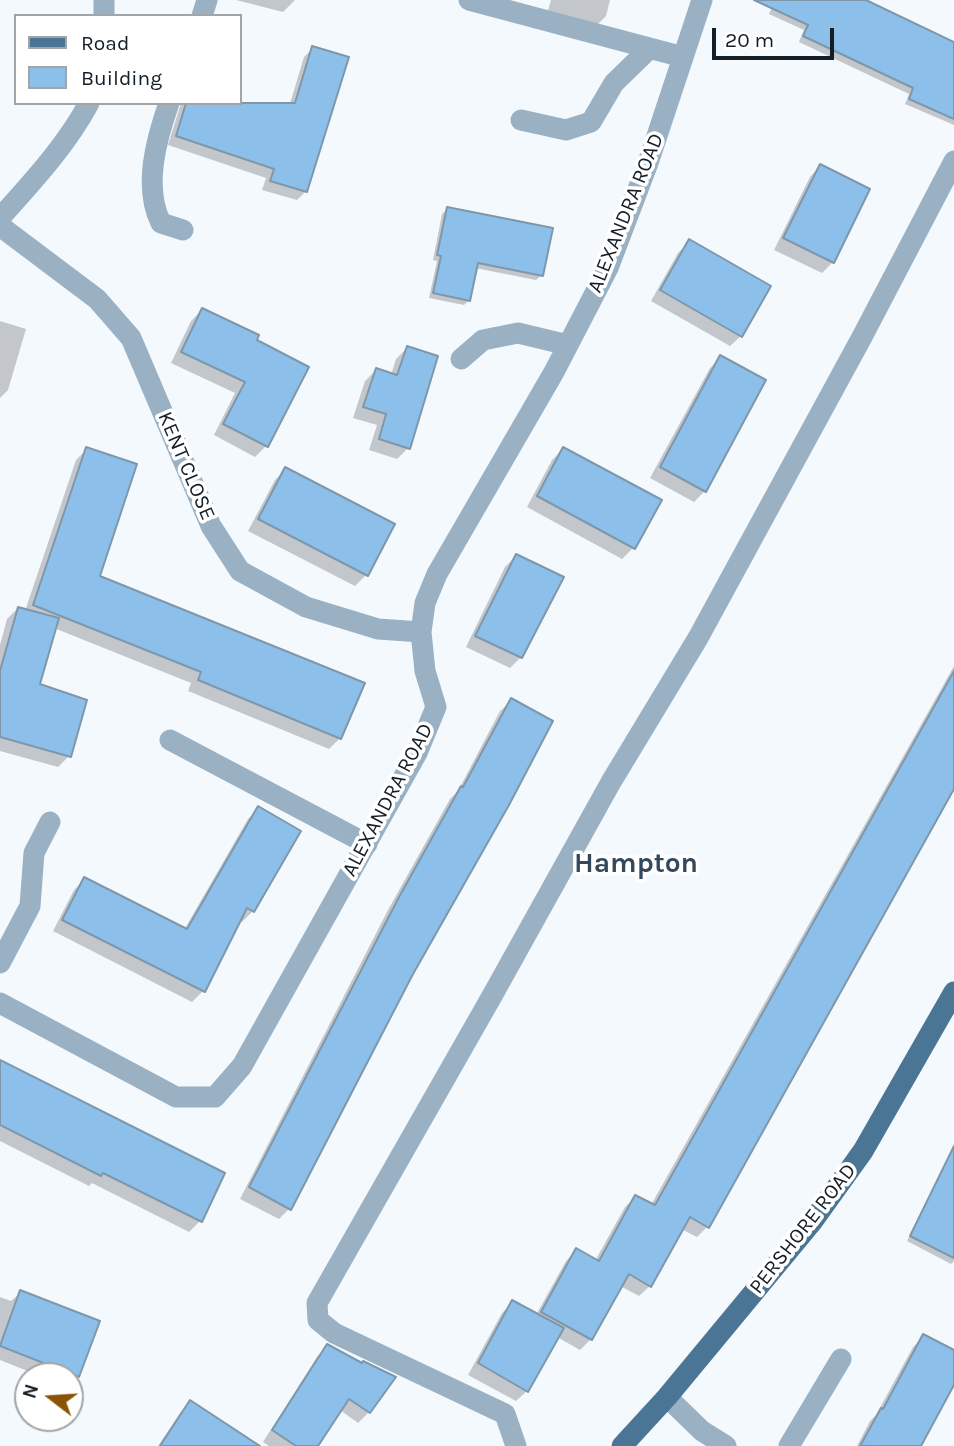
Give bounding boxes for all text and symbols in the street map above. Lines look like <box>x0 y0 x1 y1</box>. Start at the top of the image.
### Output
legend <box>14 14 242 105</box>
scale bar <box>716 14 838 58</box>
text: 20 m <box>725 28 774 52</box>
text: Road <box>81 31 129 55</box>
text: Building <box>81 66 162 90</box>
street label: ALEXANDRA ROAD <box>583 130 669 296</box>
street label: KENT CLOSE <box>152 408 220 524</box>
street label: ALEXANDRA ROAD <box>337 719 439 881</box>
district label: Hampton <box>574 847 698 881</box>
street label: PERSHORE ROAD <box>744 1159 862 1299</box>
north arrow <box>14 1362 84 1432</box>
text: N <box>18 1382 43 1401</box>

